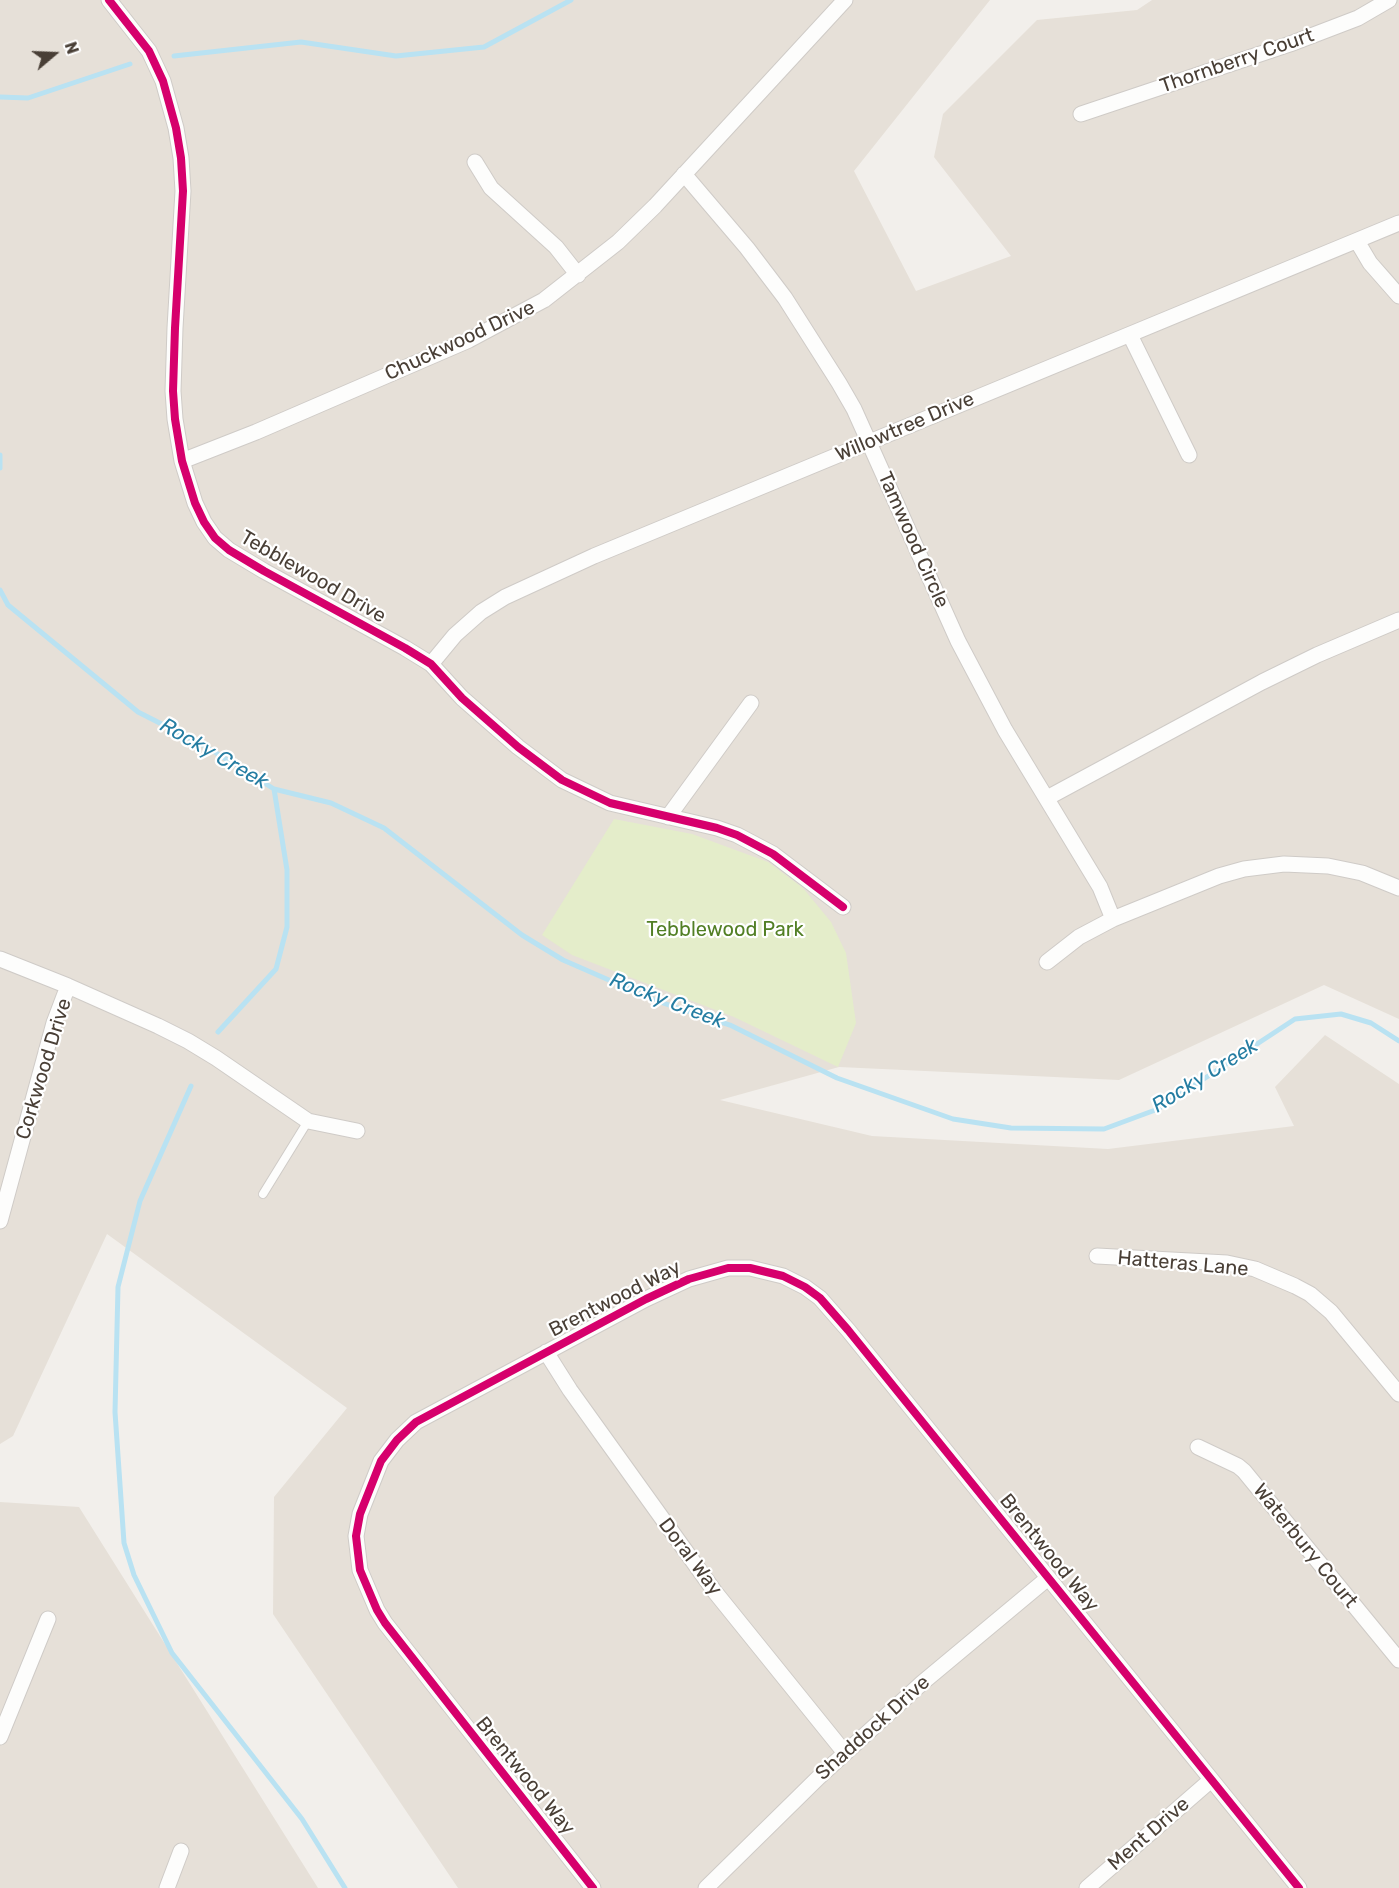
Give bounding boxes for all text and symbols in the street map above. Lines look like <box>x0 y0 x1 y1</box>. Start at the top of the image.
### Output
street label: Thornberry Court <box>1157 23 1317 99</box>
north arrow <box>24 24 84 84</box>
text: N <box>61 39 82 57</box>
street label: Chuckwood Drive <box>381 296 539 386</box>
street label: Willowtree Drive <box>832 387 978 467</box>
street label: Tamwood Circle <box>872 468 954 612</box>
street label: Tebblewood Drive <box>236 526 390 628</box>
water label: Rocky Creek <box>155 713 273 795</box>
park label: Tebblewood Park <box>646 918 804 942</box>
water label: Rocky Creek <box>606 968 728 1034</box>
street label: Corkwood Drive <box>11 996 77 1142</box>
water label: Rocky Creek <box>1147 1033 1263 1119</box>
street label: Hatteras Lane <box>1117 1246 1249 1282</box>
street label: Brentwood Way <box>545 1255 685 1343</box>
street label: Waterbury Court <box>1248 1479 1362 1613</box>
street label: Brentwood Way <box>994 1489 1104 1617</box>
street label: Doral Way <box>653 1513 727 1601</box>
street label: Shaddock Drive <box>811 1670 935 1786</box>
street label: Brentwood Way <box>470 1712 580 1840</box>
street label: Ment Drive <box>1103 1792 1195 1876</box>

